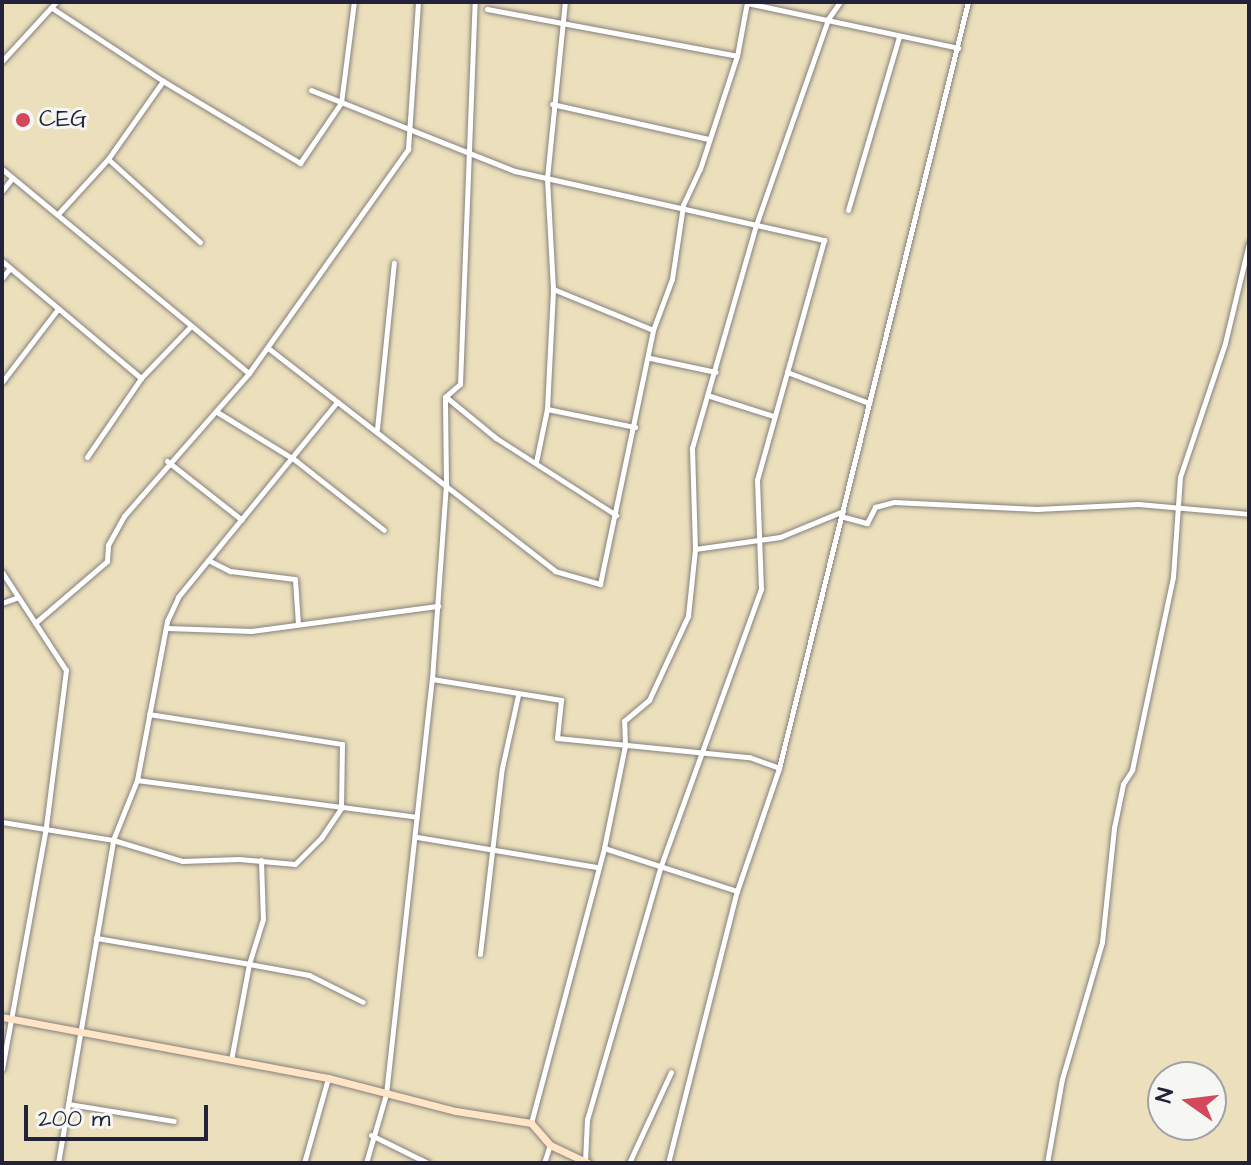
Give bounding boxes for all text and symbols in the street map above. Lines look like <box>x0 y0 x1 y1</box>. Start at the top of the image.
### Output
place label: CEG <box>39 106 87 134</box>
marker: CEG <box>14 111 32 129</box>
north arrow <box>1147 1061 1227 1141</box>
text: N <box>1148 1085 1182 1106</box>
scale bar <box>28 1089 212 1139</box>
text: 200 m <box>38 1102 110 1136</box>

